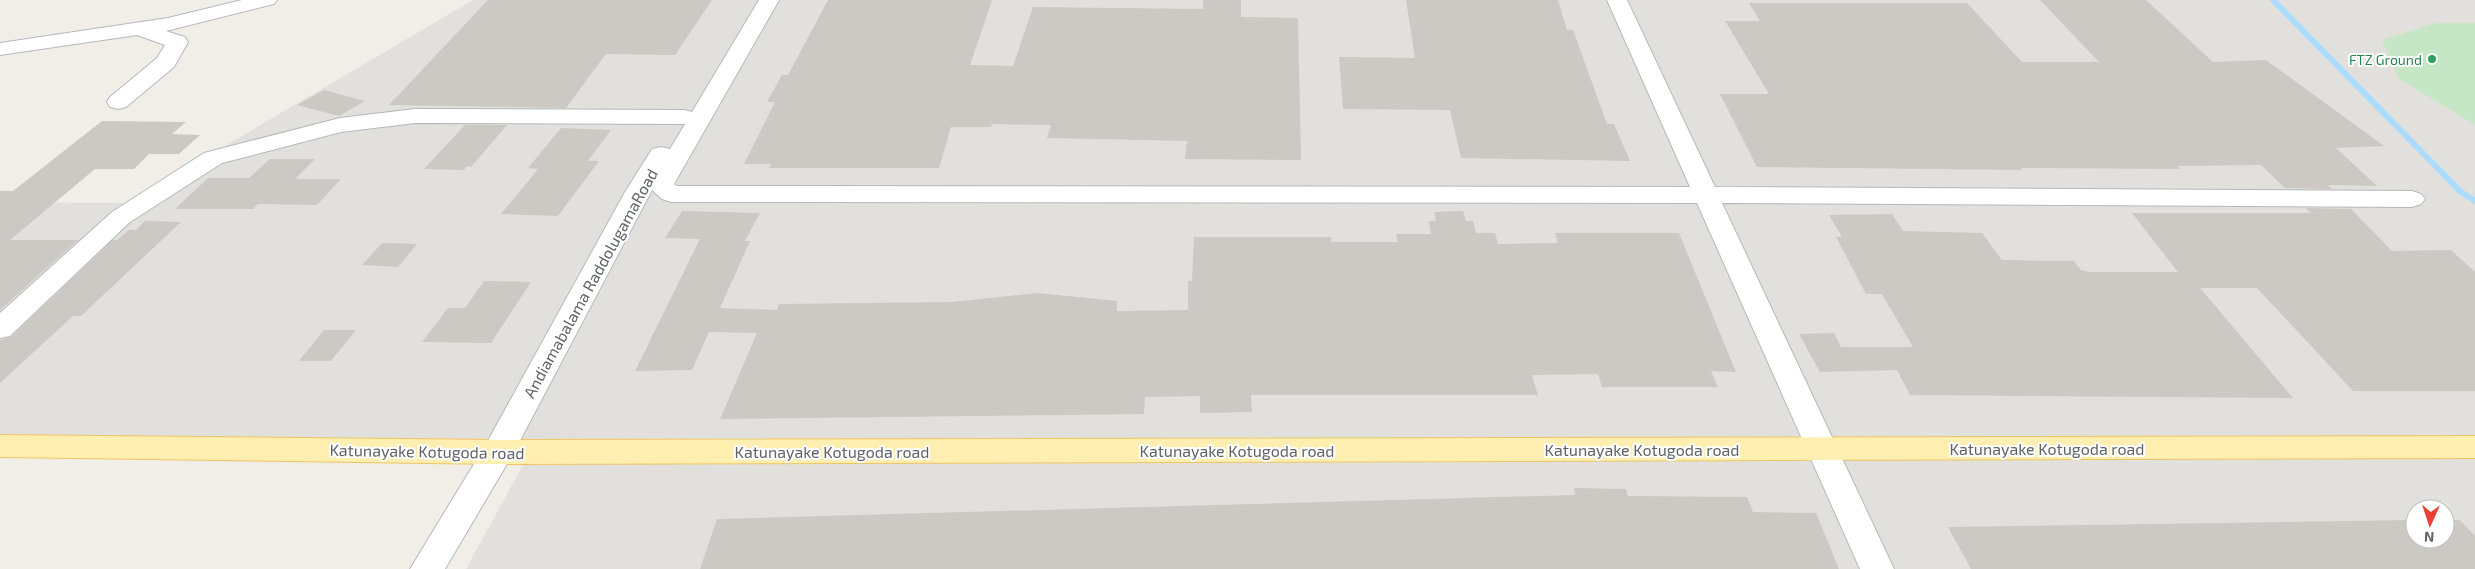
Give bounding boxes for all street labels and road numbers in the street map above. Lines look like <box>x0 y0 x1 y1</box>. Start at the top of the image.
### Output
street label: Andiamabalama RaddolugamaRoad <box>519 165 661 401</box>
street label: Katunayake Kotugoda road <box>1949 439 2145 458</box>
street label: Katunayake Kotugoda road <box>329 440 525 462</box>
street label: Katunayake Kotugoda road <box>1544 440 1740 459</box>
street label: Katunayake Kotugoda road <box>1139 441 1335 460</box>
street label: Katunayake Kotugoda road <box>734 442 930 461</box>

